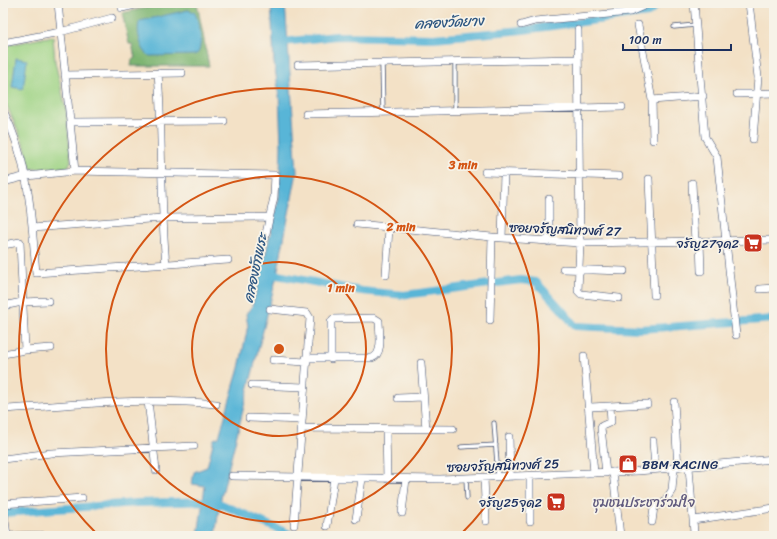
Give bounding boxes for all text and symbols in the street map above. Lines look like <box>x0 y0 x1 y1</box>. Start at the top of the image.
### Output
water label: คลองวัดยาง <box>414 8 487 37</box>
scale bar <box>623 26 731 52</box>
text: 100 m <box>629 29 662 51</box>
text: 3 min <box>448 154 478 176</box>
text: 2 min <box>385 216 416 238</box>
street label: ซอยจรัญสนิทวงศ์ 27 <box>509 216 623 243</box>
water label: คลองชักพระ <box>236 229 275 305</box>
place label: จรัญ27จุด2 <box>676 232 739 255</box>
supermarket icon: จรัญ27จุด2 <box>742 232 764 254</box>
text: 1 min <box>327 277 355 299</box>
centre of rings <box>272 342 286 356</box>
street label: ซอยจรัญสนิทวงศ์ 25 <box>446 452 560 479</box>
shop icon: BBM RACING <box>617 453 639 475</box>
place label: BBM RACING <box>642 453 718 476</box>
district label: ชุมชนประชาร่วมใจ <box>593 490 695 515</box>
place label: จรัญ25จุด2 <box>479 491 542 514</box>
supermarket icon: จรัญ25จุด2 <box>545 491 567 513</box>

